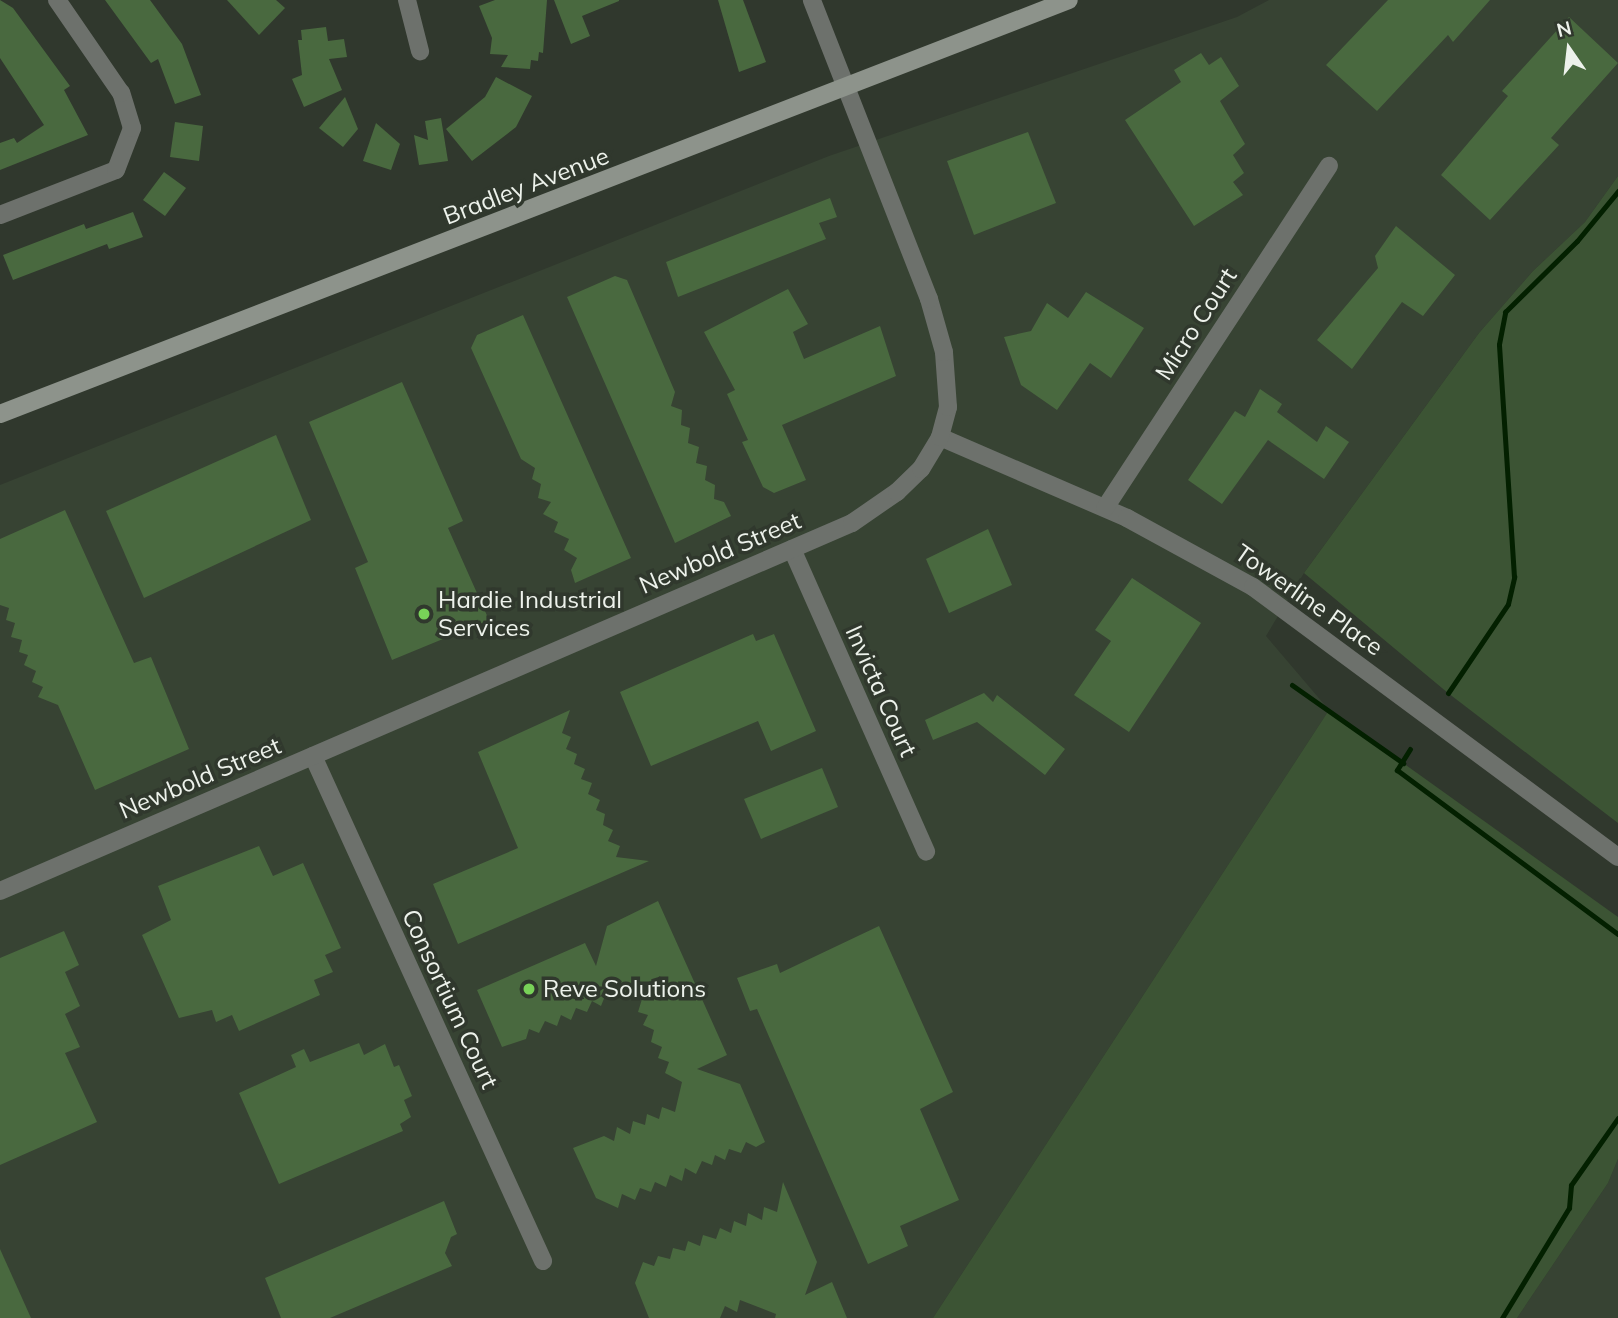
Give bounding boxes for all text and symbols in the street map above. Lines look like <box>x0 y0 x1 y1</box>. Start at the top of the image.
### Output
north arrow <box>1534 14 1604 84</box>
text: N <box>1554 15 1574 42</box>
street label: Bradley Avenue <box>439 141 613 231</box>
street label: Micro Court <box>1149 263 1243 385</box>
street label: Newbold Street <box>635 506 805 600</box>
street label: Towerline Place <box>1230 538 1388 662</box>
place label: Hardie Industrial Services <box>438 586 622 642</box>
marker: Hardie Industrial Services <box>416 606 432 622</box>
street label: Invicta Court <box>839 621 923 761</box>
street label: Newbold Street <box>115 731 285 825</box>
street label: Consortium Court <box>396 905 504 1093</box>
place label: Reve Solutions <box>543 975 706 1003</box>
marker: Reve Solutions <box>521 981 537 997</box>

